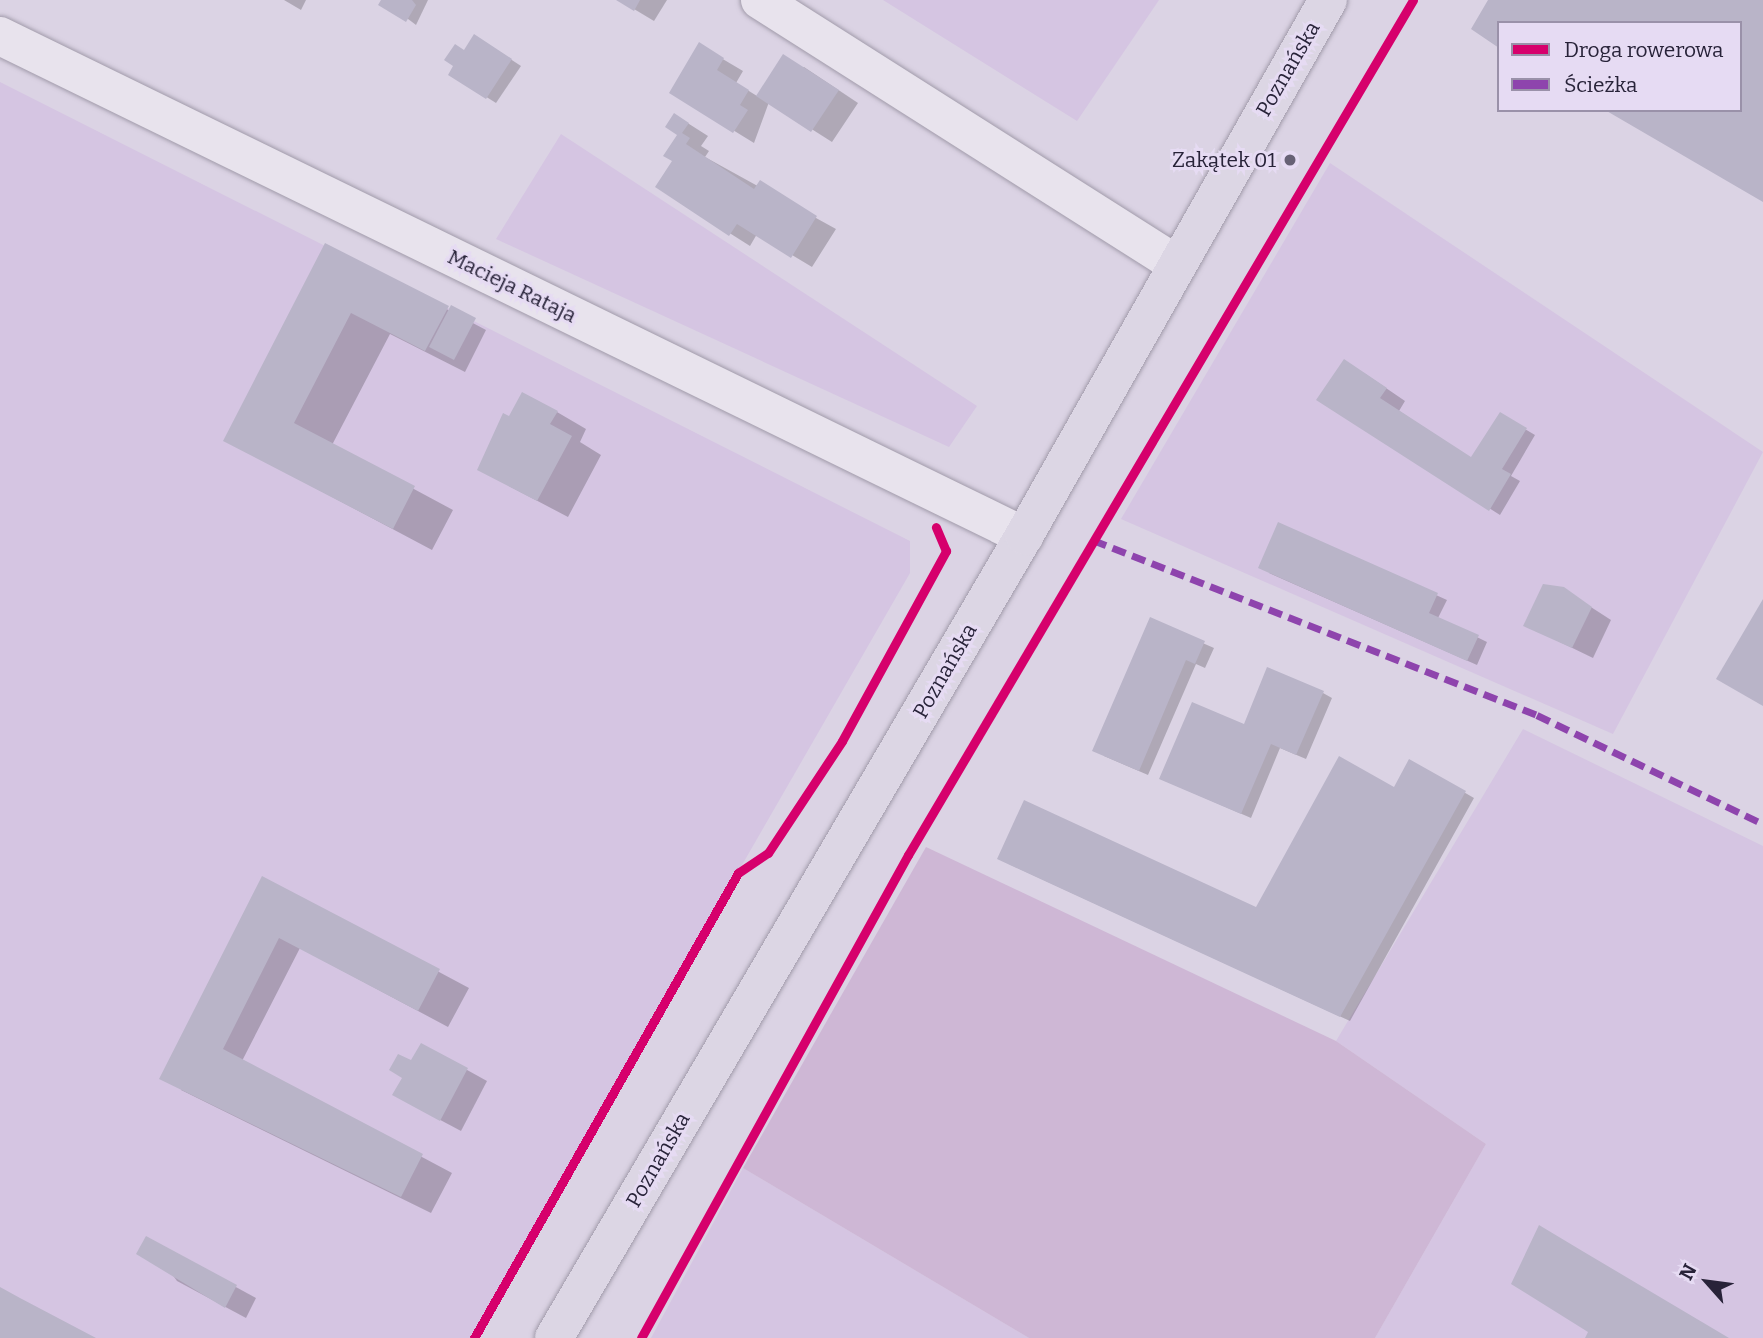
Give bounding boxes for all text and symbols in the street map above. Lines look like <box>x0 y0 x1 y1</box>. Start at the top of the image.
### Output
street label: Poznańska <box>1251 17 1325 121</box>
legend <box>1497 21 1742 112</box>
text: Droga rowerowa <box>1564 37 1723 63</box>
text: Ścieżka <box>1564 72 1637 98</box>
place label: Zakątek 01 <box>1172 147 1276 173</box>
marker: Zakątek 01 <box>1282 152 1298 168</box>
street label: Macieja Rataja <box>444 244 580 328</box>
street label: Poznańska <box>908 619 982 723</box>
street label: Poznańska <box>621 1108 695 1212</box>
north arrow <box>1672 1247 1742 1317</box>
text: N <box>1674 1260 1702 1284</box>

